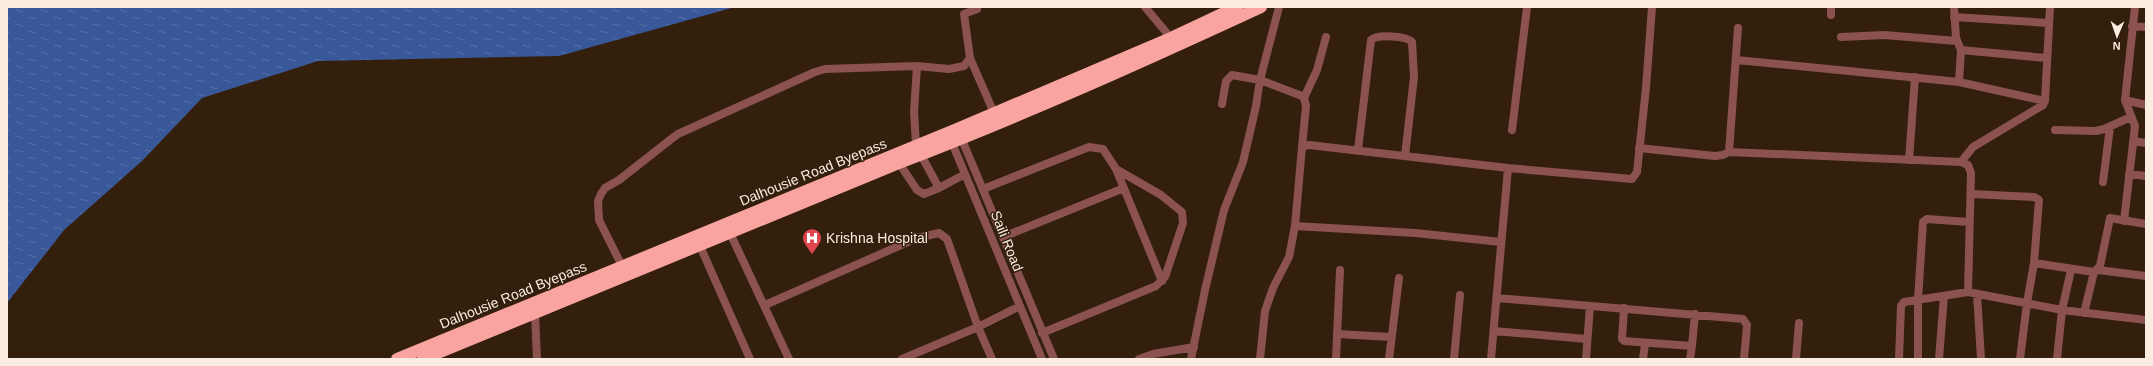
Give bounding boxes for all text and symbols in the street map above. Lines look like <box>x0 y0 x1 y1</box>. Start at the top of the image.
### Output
north arrow <box>2097 16 2137 56</box>
text: N <box>2112 40 2121 52</box>
street label: Dalhousie Road Byepass <box>737 135 889 209</box>
street label: Saili Road <box>988 208 1026 274</box>
hospital icon: Krishna Hospital <box>801 227 823 255</box>
place label: Krishna Hospital <box>826 230 928 246</box>
street label: Dalhousie Road Byepass <box>437 258 589 332</box>

